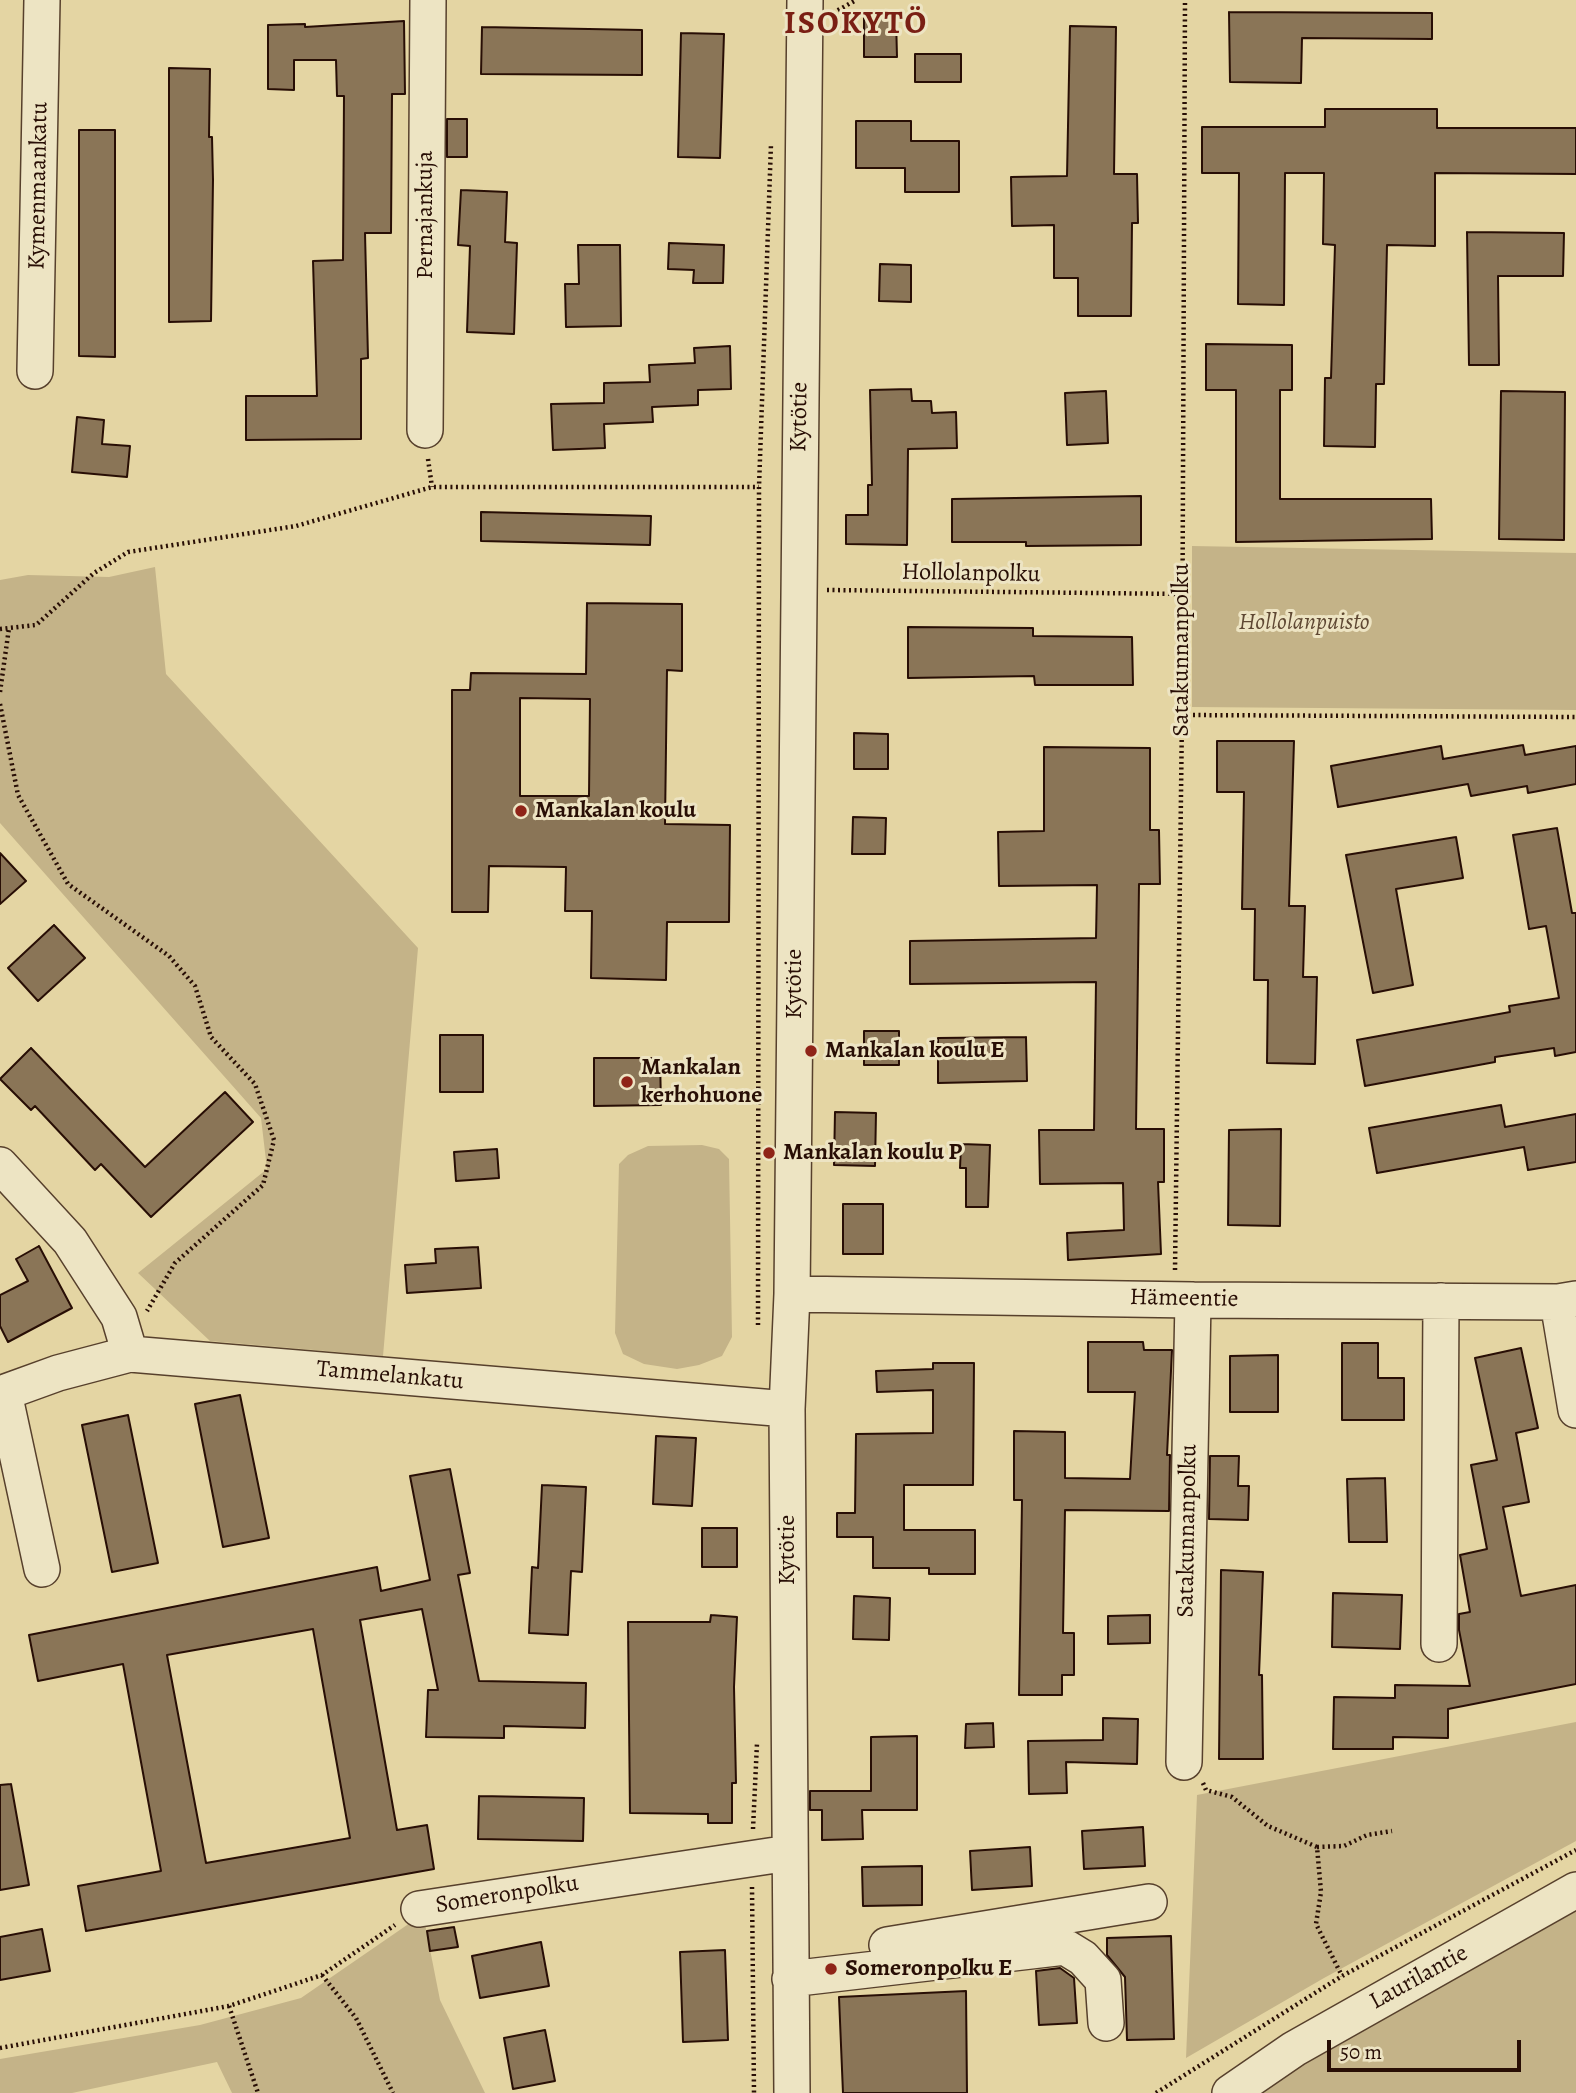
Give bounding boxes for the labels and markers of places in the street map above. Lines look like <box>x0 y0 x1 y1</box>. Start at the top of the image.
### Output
place label: Mankalan koulu <box>535 797 696 825</box>
marker: Mankalan koulu <box>513 803 529 819</box>
place label: Mankalan koulu E <box>825 1037 1005 1065</box>
marker: Mankalan koulu E <box>803 1043 819 1059</box>
place label: Mankalan kerhohuone <box>641 1054 762 1110</box>
marker: Mankalan kerhohuone <box>619 1074 635 1090</box>
place label: Mankalan koulu P <box>783 1139 962 1167</box>
marker: Mankalan koulu P <box>761 1145 777 1161</box>
place label: Someronpolku E <box>845 1955 1012 1983</box>
marker: Someronpolku E <box>823 1961 839 1977</box>

